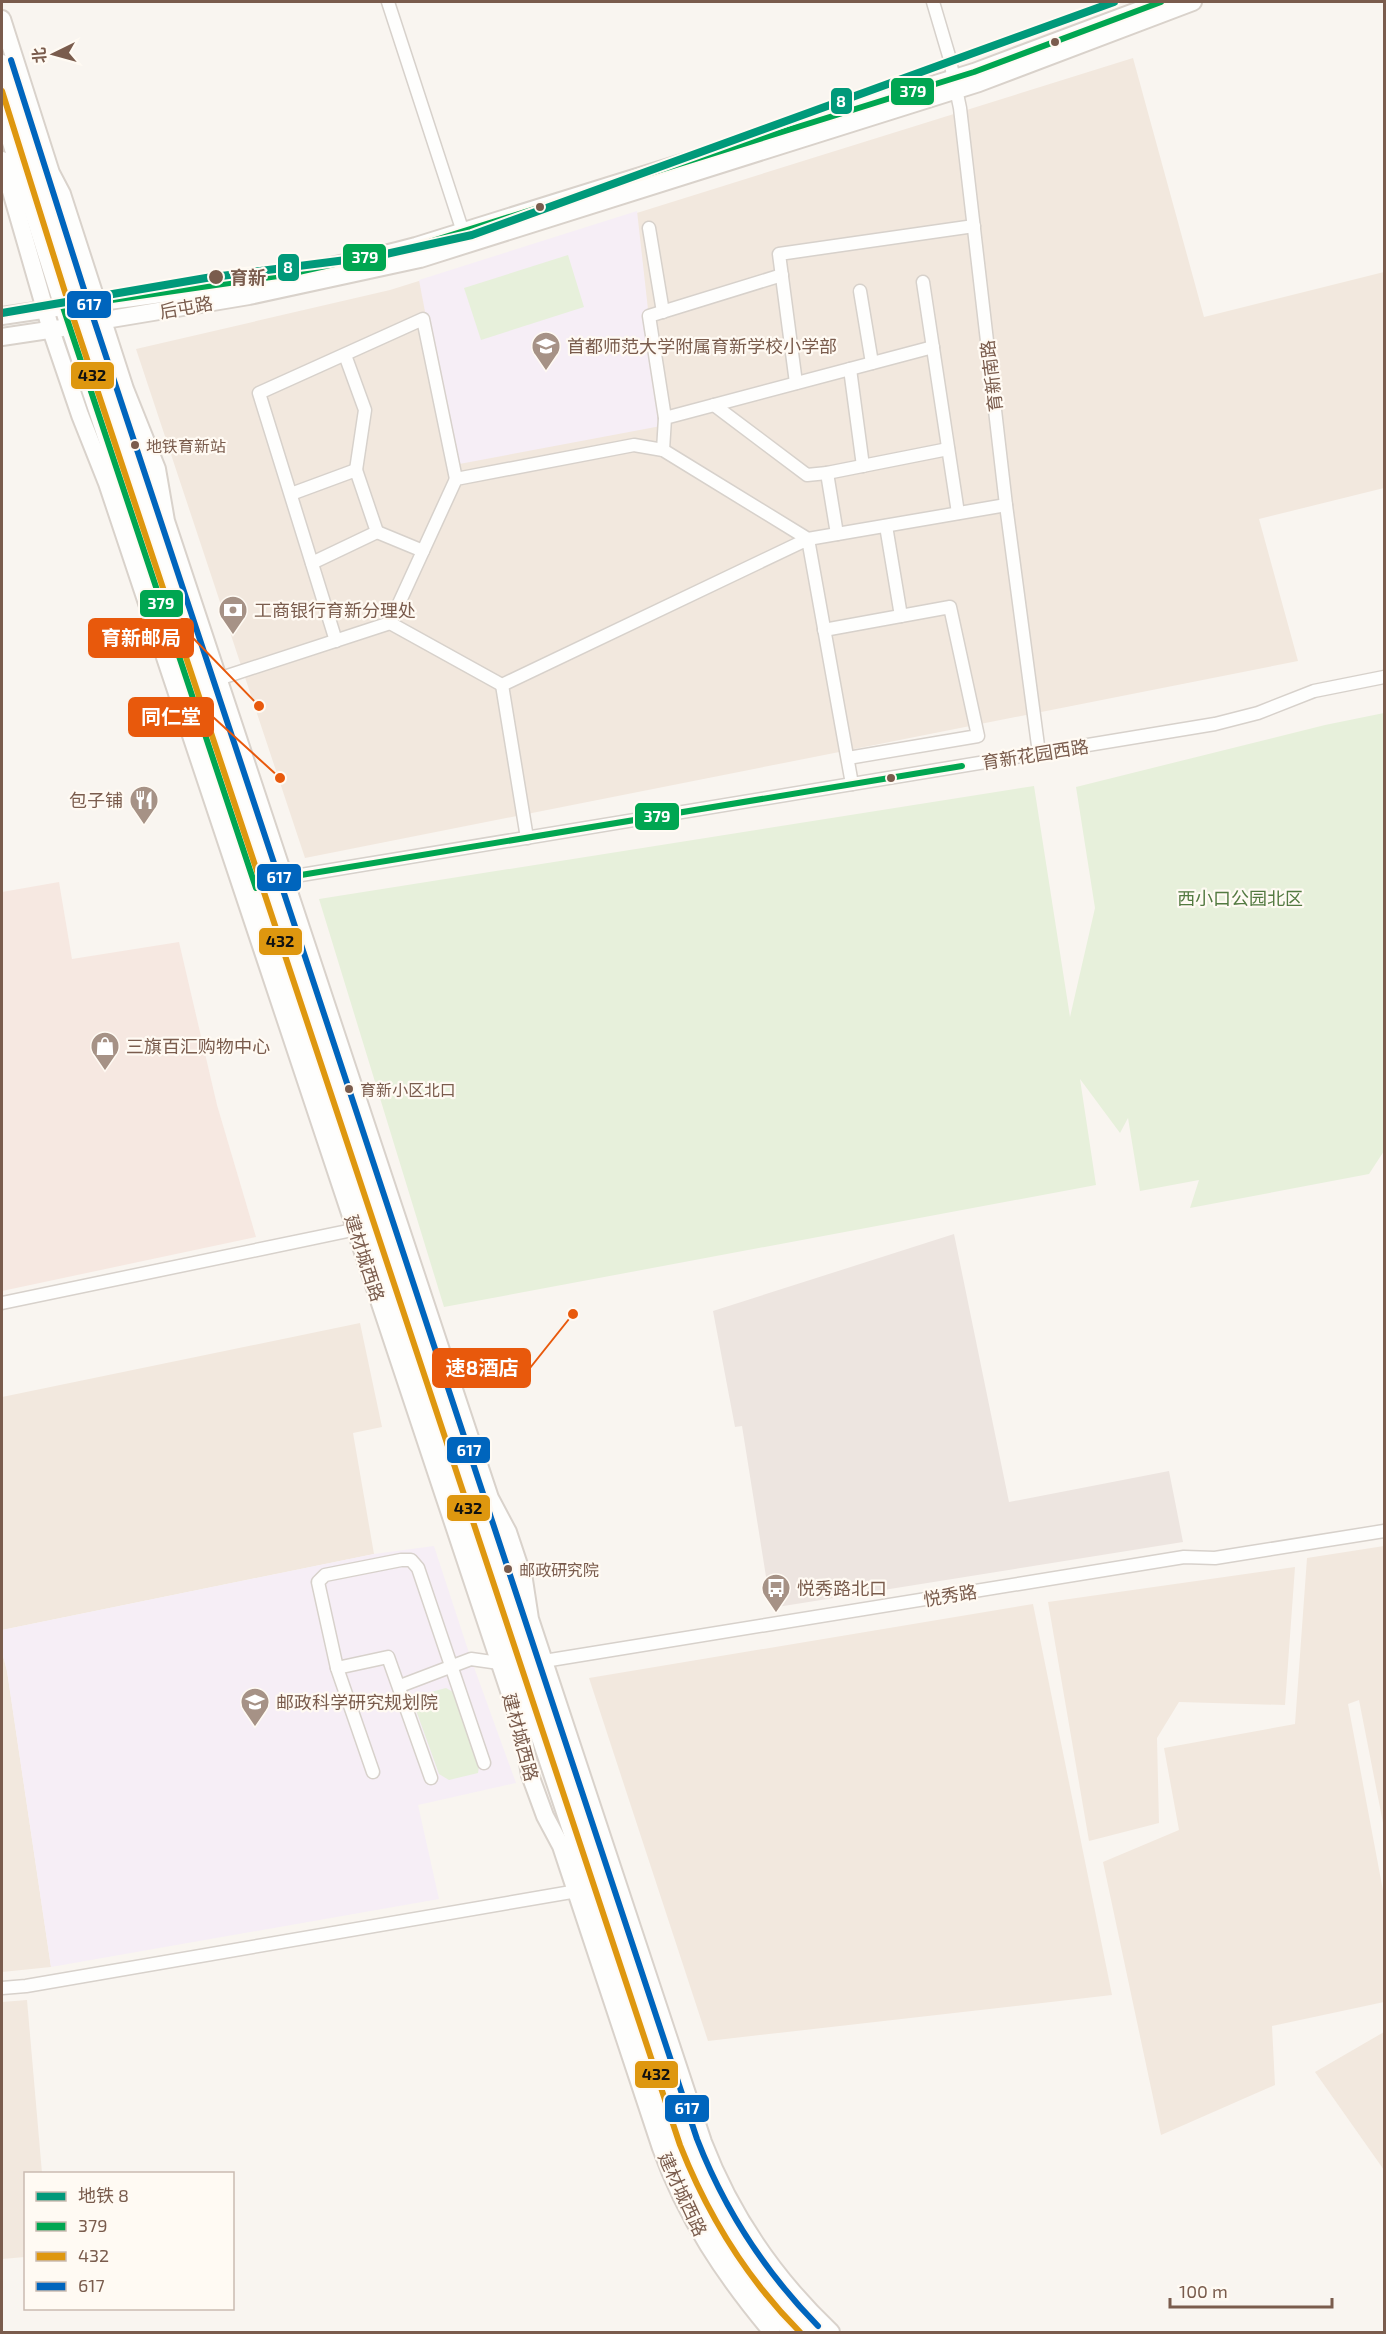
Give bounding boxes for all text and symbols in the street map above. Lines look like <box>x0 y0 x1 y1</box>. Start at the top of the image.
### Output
north arrow <box>24 24 84 84</box>
unlabelled marker <box>1049 36 1061 48</box>
text: 北 <box>28 47 49 64</box>
line badge: 379 <box>890 77 935 106</box>
text: 379 <box>900 81 926 100</box>
line badge: 8 <box>830 87 853 115</box>
text: 8 <box>836 91 846 110</box>
unlabelled marker <box>534 201 546 213</box>
line badge: 379 <box>342 243 387 272</box>
text: 379 <box>352 247 378 266</box>
line badge: 8 <box>277 253 300 282</box>
text: 8 <box>283 257 293 276</box>
place label: 育新 <box>230 266 266 288</box>
marker: 育新 <box>207 268 225 286</box>
line badge: 617 <box>66 290 112 319</box>
street label: 后屯路 <box>158 291 214 323</box>
text: 617 <box>77 294 102 313</box>
school or university icon: 首都师范大学附属育新学校小学部 <box>530 330 562 372</box>
place label: 首都师范大学附属育新学校小学部 <box>567 335 837 357</box>
street label: 育新南路 <box>976 339 1006 413</box>
line badge: 432 <box>70 361 115 390</box>
text: 432 <box>78 365 106 384</box>
place label: 地铁育新站 <box>146 436 226 455</box>
marker: 地铁育新站 <box>129 439 141 451</box>
line badge: 379 <box>139 589 184 618</box>
text: 379 <box>148 593 174 612</box>
bank icon: 工商银行育新分理处 <box>217 594 249 636</box>
place label: 工商银行育新分理处 <box>254 599 416 621</box>
callout: 育新邮局 <box>89 619 193 657</box>
text: 育新邮局 <box>101 625 181 649</box>
callout: 同仁堂 <box>129 698 213 736</box>
text: 同仁堂 <box>141 704 201 728</box>
street label: 育新花园西路 <box>980 735 1090 773</box>
unlabelled marker <box>885 772 897 784</box>
restaurant icon: 包子铺 <box>128 784 160 826</box>
place label: 包子铺 <box>69 789 123 811</box>
line badge: 379 <box>634 802 680 831</box>
text: 379 <box>644 806 670 825</box>
line badge: 617 <box>256 863 302 892</box>
text: 617 <box>267 867 292 886</box>
park label: 西小口公园北区 <box>1177 887 1303 909</box>
line badge: 432 <box>258 927 303 956</box>
text: 432 <box>266 931 294 950</box>
shop icon: 三旗百汇购物中心 <box>89 1030 121 1072</box>
place label: 三旗百汇购物中心 <box>126 1035 270 1057</box>
place label: 育新小区北口 <box>360 1080 456 1099</box>
marker: 育新小区北口 <box>343 1083 355 1095</box>
street label: 建材城西路 <box>341 1212 389 1304</box>
callout: 速8酒店 <box>433 1349 530 1387</box>
text: 速8酒店 <box>446 1355 518 1379</box>
line badge: 617 <box>446 1436 491 1464</box>
text: 617 <box>457 1440 482 1459</box>
line badge: 432 <box>446 1494 491 1522</box>
text: 432 <box>454 1498 482 1517</box>
place label: 邮政研究院 <box>519 1560 599 1579</box>
marker: 邮政研究院 <box>502 1563 514 1575</box>
bus stop icon: 悦秀路北口 <box>760 1572 792 1614</box>
place label: 悦秀路北口 <box>797 1577 887 1599</box>
street label: 悦秀路 <box>922 1580 978 1610</box>
school or university icon: 邮政科学研究规划院 <box>239 1686 271 1728</box>
place label: 邮政科学研究规划院 <box>276 1691 438 1713</box>
street label: 建材城西路 <box>499 1691 543 1783</box>
line badge: 432 <box>634 2060 679 2089</box>
text: 432 <box>642 2064 670 2083</box>
line badge: 617 <box>664 2094 710 2123</box>
text: 617 <box>675 2098 700 2117</box>
street label: 建材城西路 <box>654 2149 712 2239</box>
legend <box>24 2172 234 2310</box>
text: 地铁 8 <box>78 2184 129 2206</box>
text: 379 <box>78 2214 108 2236</box>
text: 432 <box>78 2244 109 2266</box>
scale bar <box>1170 2271 1332 2309</box>
text: 617 <box>78 2274 105 2296</box>
text: 100 m <box>1179 2280 1228 2302</box>

